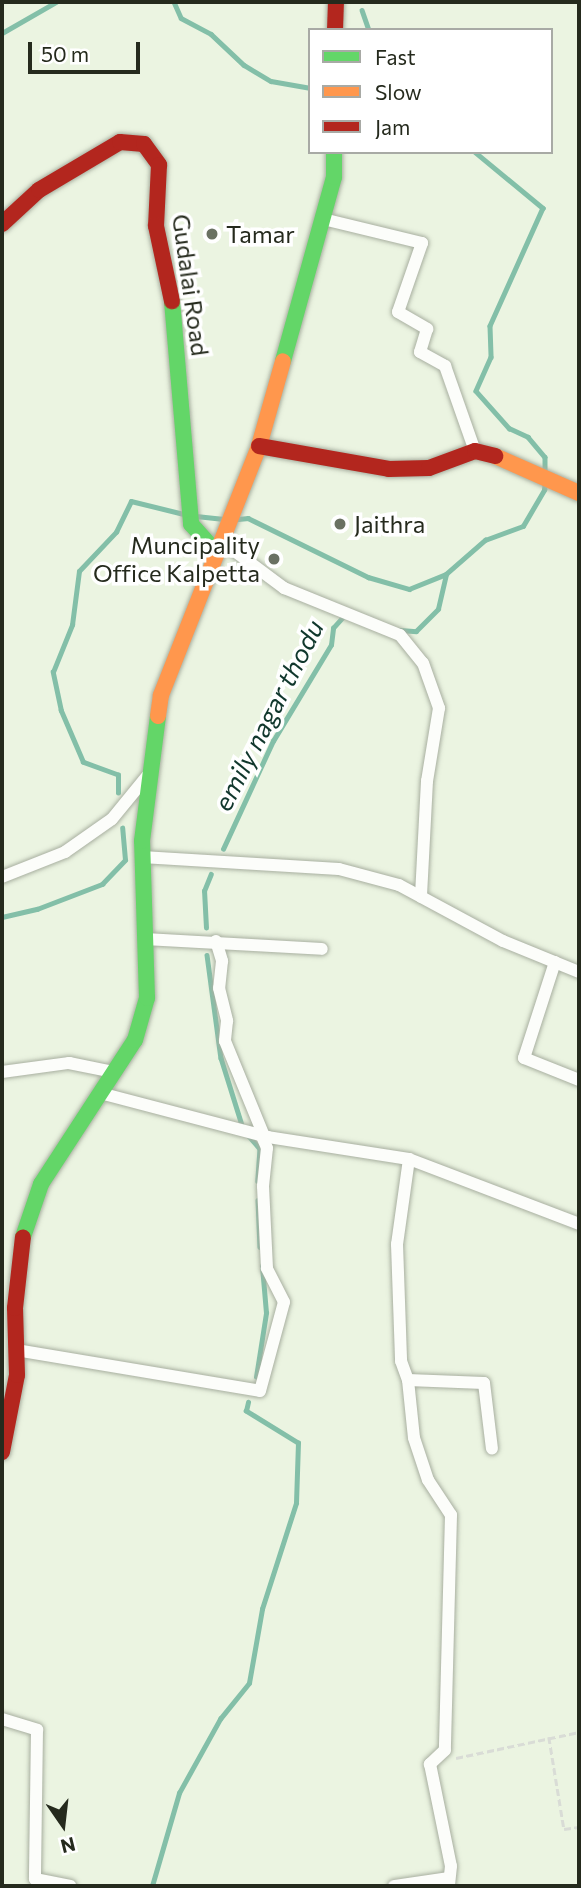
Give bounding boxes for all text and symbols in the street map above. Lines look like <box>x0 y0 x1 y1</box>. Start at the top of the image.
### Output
scale bar <box>32 28 144 72</box>
legend <box>308 28 553 154</box>
text: 50 m <box>41 41 89 66</box>
text: Fast <box>375 44 416 69</box>
text: Slow <box>375 79 422 104</box>
text: Jam <box>375 114 410 139</box>
street label: Gudalai Road <box>167 212 215 358</box>
place label: Tamar <box>226 220 295 248</box>
marker: Tamar <box>204 226 220 242</box>
place label: Jaithra <box>354 510 425 538</box>
marker: Jaithra <box>332 516 348 532</box>
place label: Muncipality Office Kalpetta <box>93 531 260 587</box>
marker: Muncipality Office Kalpetta <box>266 551 282 567</box>
water label: emily nagar thodu <box>206 614 330 816</box>
north arrow <box>28 1790 98 1860</box>
text: N <box>59 1833 78 1859</box>

